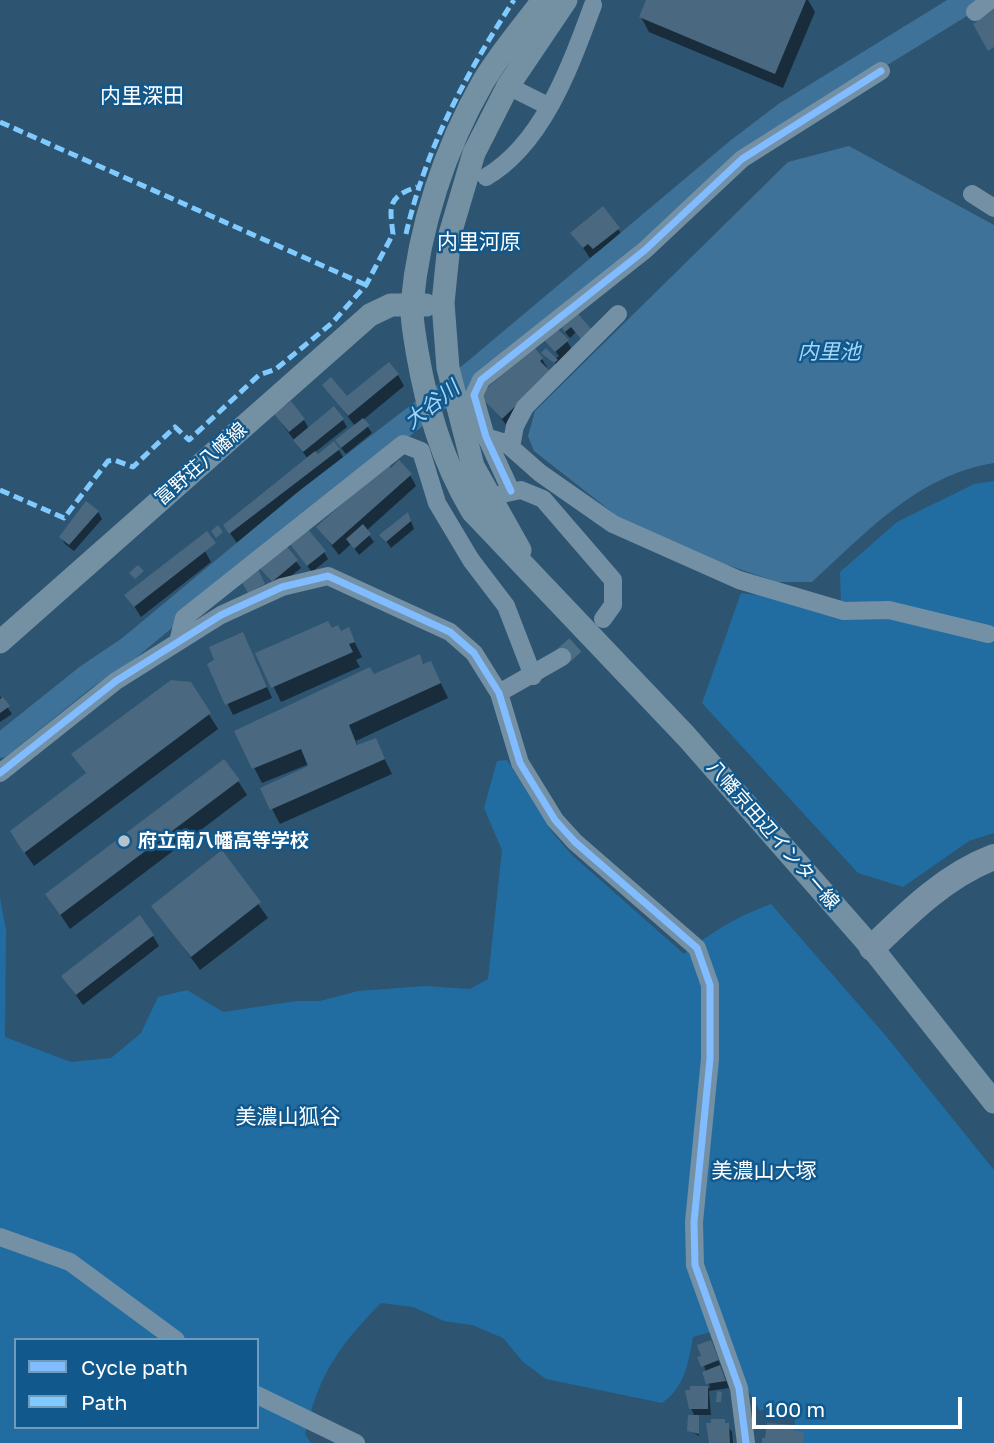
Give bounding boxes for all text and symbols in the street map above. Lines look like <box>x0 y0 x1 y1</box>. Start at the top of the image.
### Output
district label: 内里深田 <box>100 83 184 109</box>
district label: 内里河原 <box>437 229 521 255</box>
water label: 内里池 <box>798 339 860 365</box>
water label: 大谷川 <box>399 376 465 434</box>
street label: 富野荘八幡線 <box>151 418 251 510</box>
street label: 八幡京田辺インター線 <box>702 756 844 914</box>
place label: 府立南八幡高等学校 <box>138 830 309 852</box>
marker: 府立南八幡高等学校 <box>116 833 132 849</box>
district label: 美濃山狐谷 <box>236 1104 340 1130</box>
district label: 美濃山大塚 <box>712 1158 816 1184</box>
legend <box>14 1338 259 1429</box>
text: Cycle path <box>81 1354 188 1380</box>
scale bar <box>756 1384 966 1428</box>
text: Path <box>81 1389 128 1415</box>
text: 100 m <box>765 1396 825 1422</box>

